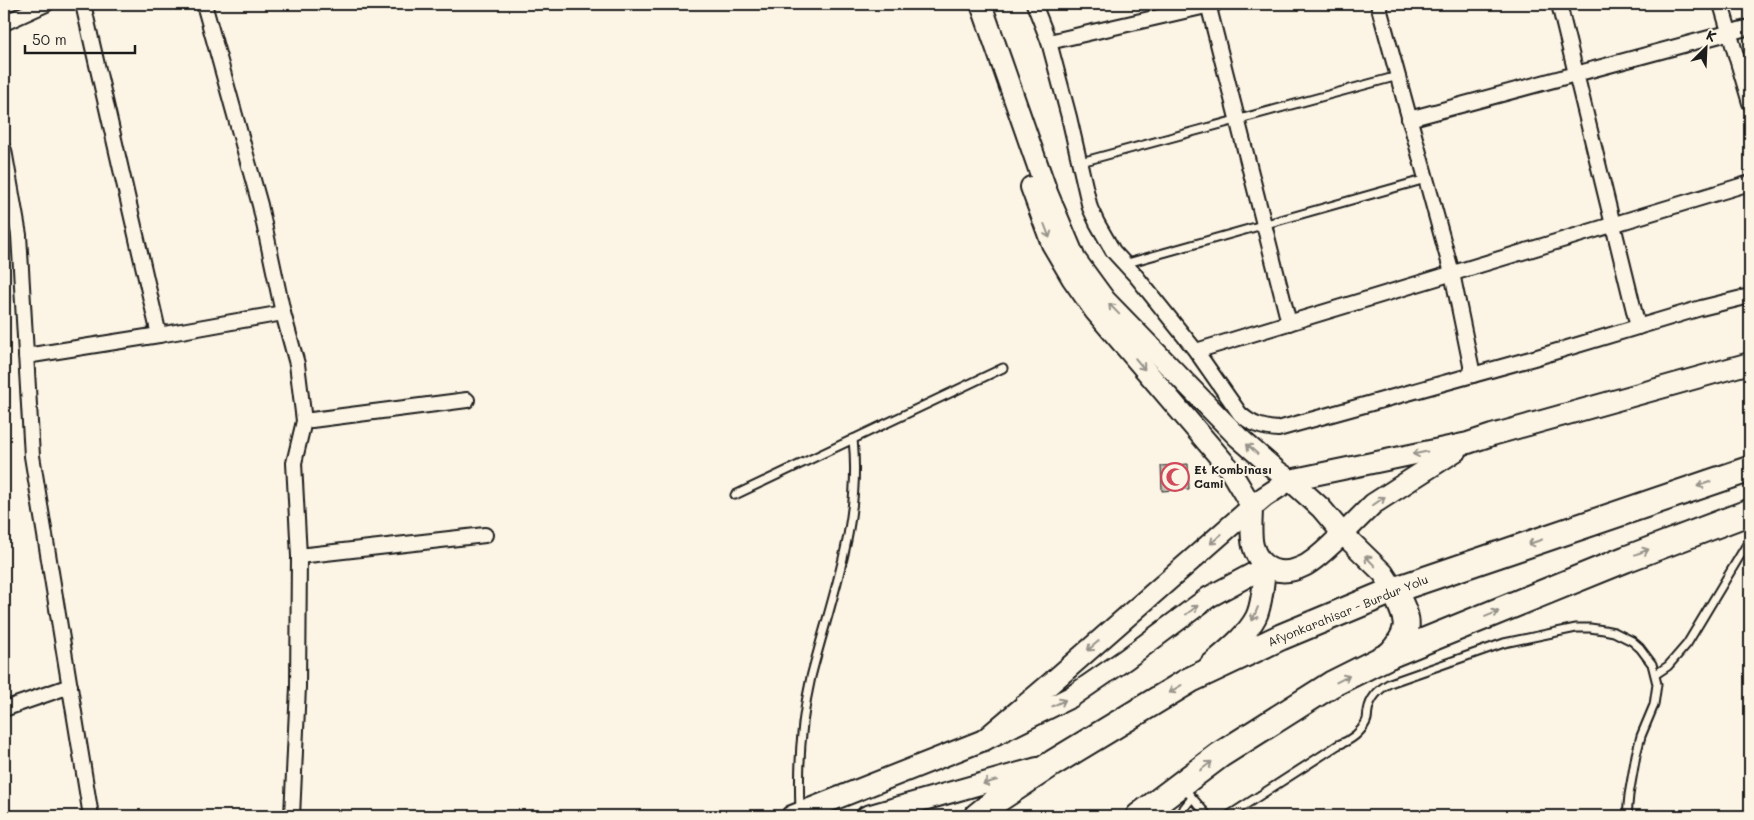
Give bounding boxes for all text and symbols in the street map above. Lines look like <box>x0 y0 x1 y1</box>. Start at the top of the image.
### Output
scale bar <box>25 22 135 54</box>
north arrow <box>1682 22 1732 72</box>
text: K <box>1703 25 1720 46</box>
text: 50 m <box>32 29 67 49</box>
one-way arrow <box>1043 223 1052 239</box>
one-way arrow <box>1108 302 1120 315</box>
one-way arrow <box>1134 357 1146 370</box>
one-way arrow <box>1246 444 1259 455</box>
one-way arrow <box>1413 449 1429 458</box>
place label: Et Kombinası Cami <box>1194 461 1272 491</box>
mosque icon: Et Kombinası Cami <box>1160 462 1190 492</box>
one-way arrow <box>1696 480 1712 490</box>
one-way arrow <box>1372 496 1386 506</box>
one-way arrow <box>1209 534 1222 545</box>
one-way arrow <box>1528 538 1543 547</box>
one-way arrow <box>1635 547 1650 556</box>
one-way arrow <box>1364 554 1376 567</box>
street label: Afyonkarahisar - Burdur Yolu <box>1265 571 1430 650</box>
one-way arrow <box>1185 604 1198 615</box>
one-way arrow <box>1250 606 1260 621</box>
one-way arrow <box>1484 608 1499 618</box>
one-way arrow <box>1087 641 1100 652</box>
one-way arrow <box>1335 674 1350 683</box>
one-way arrow <box>1168 685 1182 695</box>
one-way arrow <box>1051 698 1066 707</box>
one-way arrow <box>1199 760 1212 771</box>
one-way arrow <box>982 777 998 787</box>

